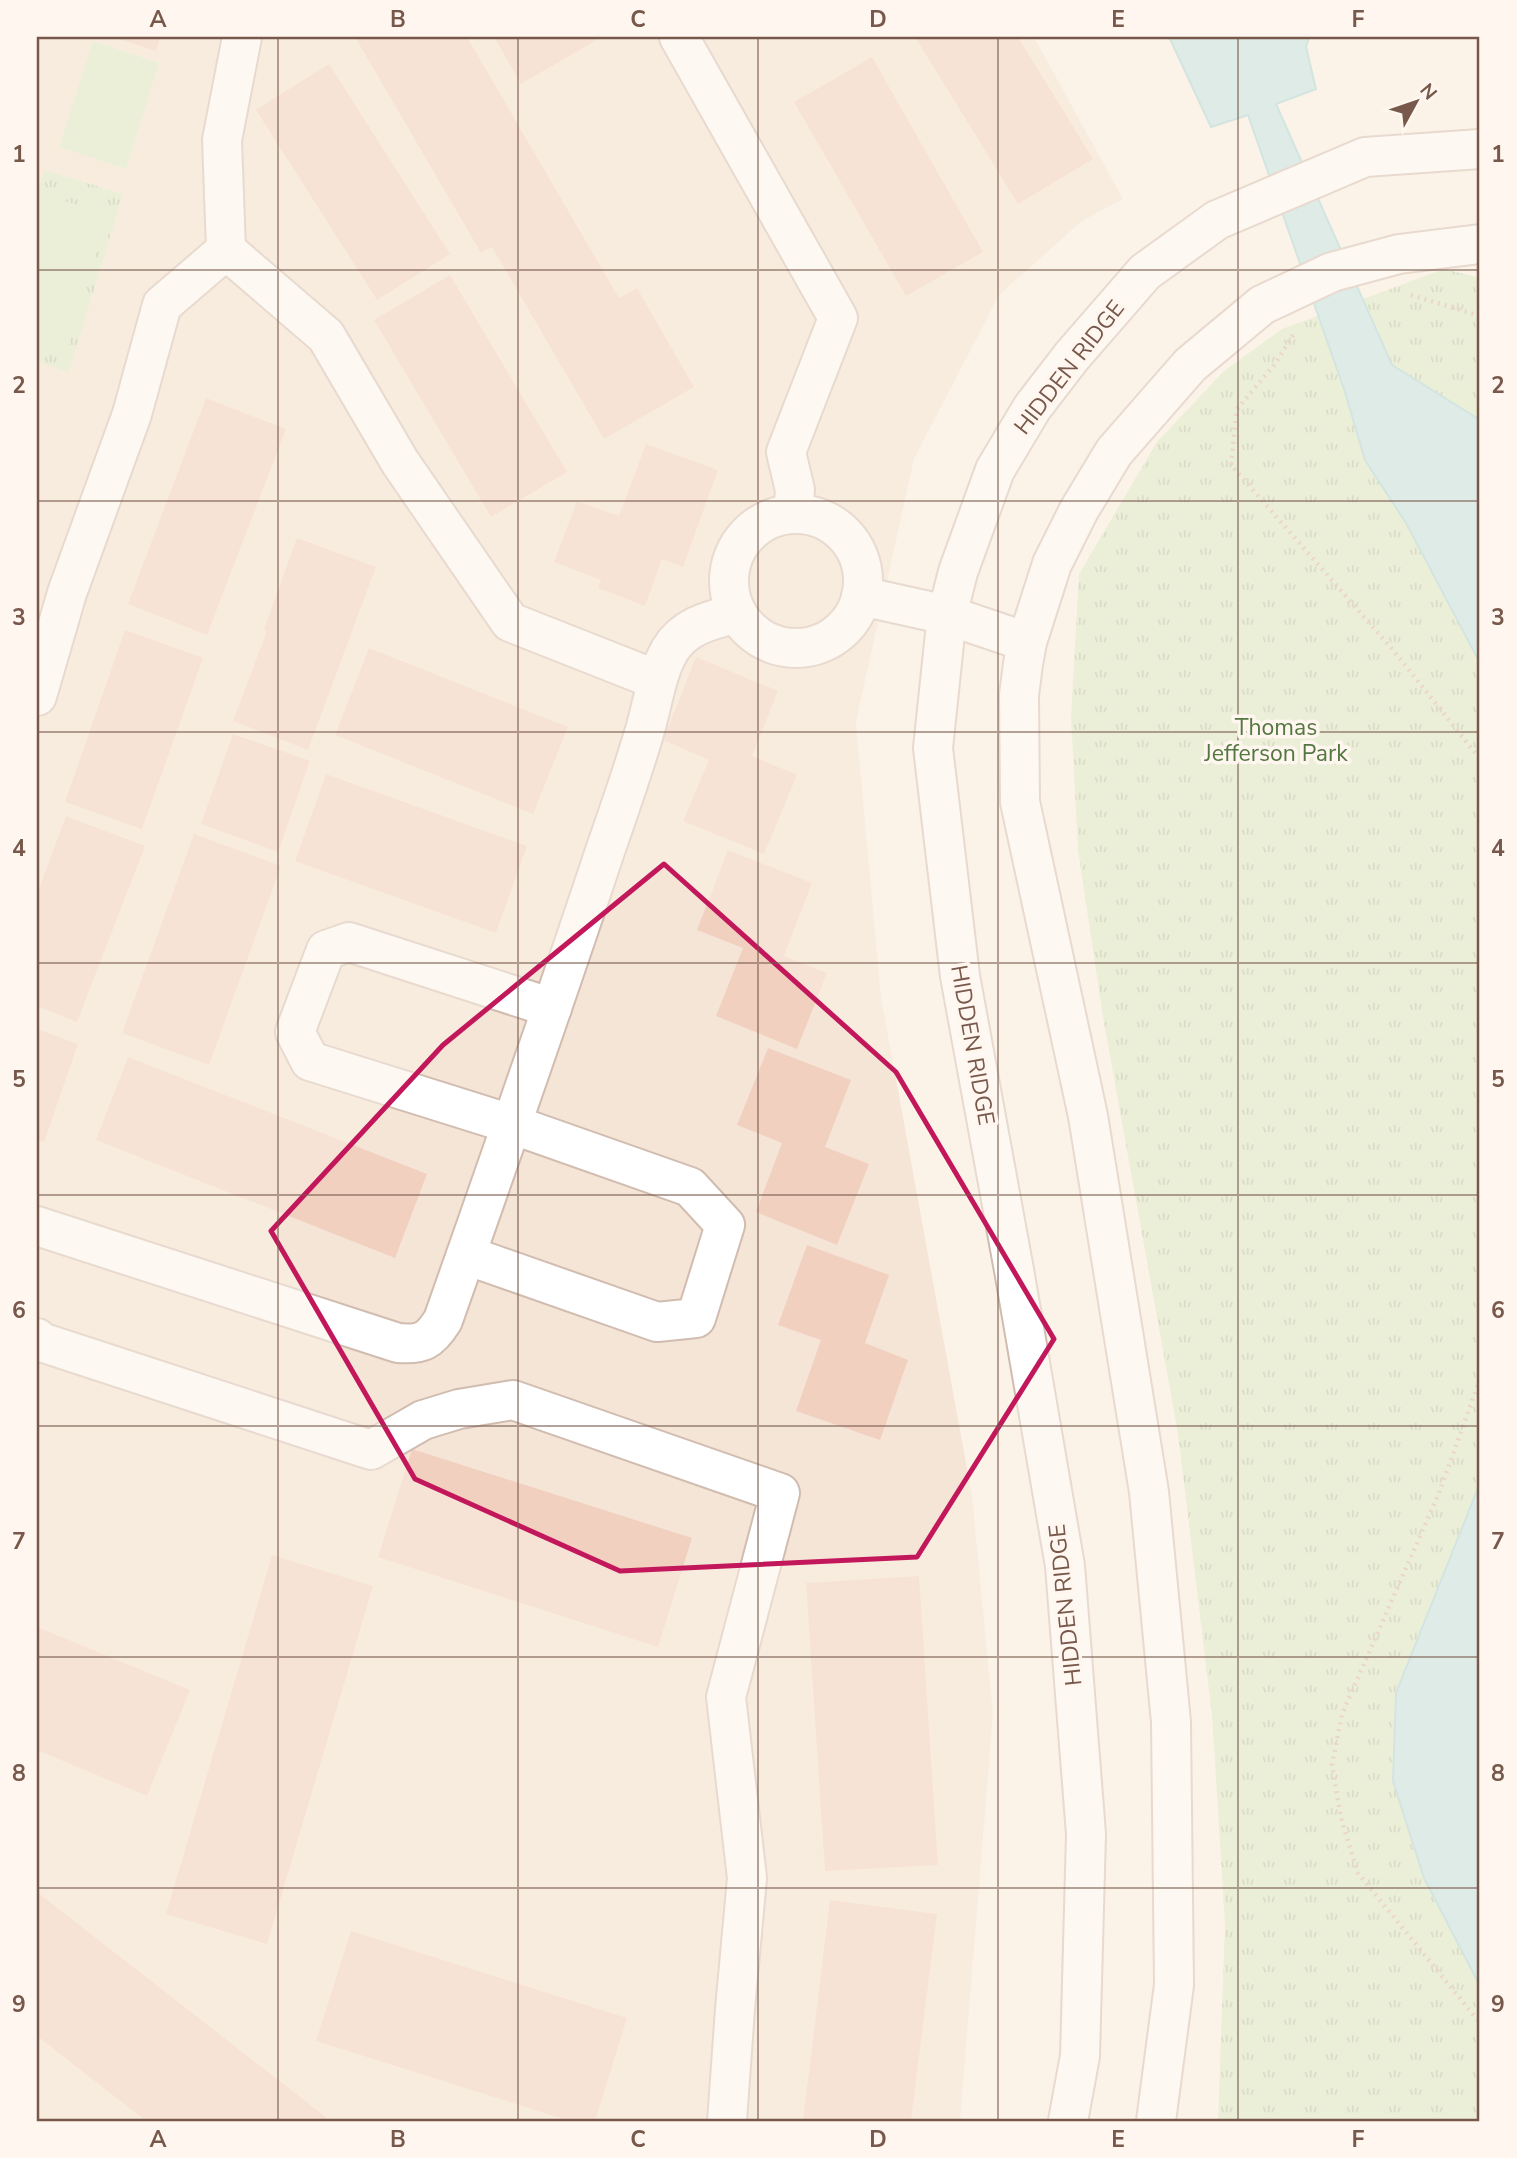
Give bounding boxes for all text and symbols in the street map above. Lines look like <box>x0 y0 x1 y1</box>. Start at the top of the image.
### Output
text: A <box>149 4 167 35</box>
text: B <box>390 4 406 35</box>
text: C <box>630 4 646 35</box>
text: D <box>869 4 887 35</box>
text: E <box>1111 4 1125 35</box>
text: F <box>1352 4 1365 35</box>
north arrow <box>1380 66 1450 136</box>
text: N <box>1414 78 1443 106</box>
text: 1 <box>12 139 26 170</box>
text: 1 <box>1491 139 1505 170</box>
street label: HIDDEN RIDGE <box>1007 294 1132 441</box>
text: 2 <box>12 370 26 401</box>
text: 2 <box>1491 370 1505 401</box>
text: 3 <box>12 602 26 633</box>
text: 3 <box>1491 602 1505 633</box>
park label: Thomas Jefferson Park <box>1203 712 1348 769</box>
text: 4 <box>12 833 26 864</box>
text: 4 <box>1491 833 1505 864</box>
street label: HIDDEN RIDGE <box>943 962 1002 1128</box>
text: 5 <box>12 1064 26 1095</box>
text: 5 <box>1491 1064 1505 1095</box>
text: 6 <box>12 1295 26 1326</box>
text: 6 <box>1491 1295 1505 1326</box>
street label: HIDDEN RIDGE <box>1042 1523 1089 1687</box>
text: 7 <box>12 1526 26 1557</box>
text: 7 <box>1491 1526 1505 1557</box>
text: 8 <box>12 1758 26 1789</box>
text: 8 <box>1491 1758 1505 1789</box>
text: 9 <box>12 1989 26 2020</box>
text: 9 <box>1491 1989 1505 2020</box>
text: A <box>149 2124 167 2155</box>
text: B <box>390 2124 406 2155</box>
text: C <box>630 2124 646 2155</box>
text: D <box>869 2124 887 2155</box>
text: E <box>1111 2124 1125 2155</box>
text: F <box>1352 2124 1365 2155</box>

